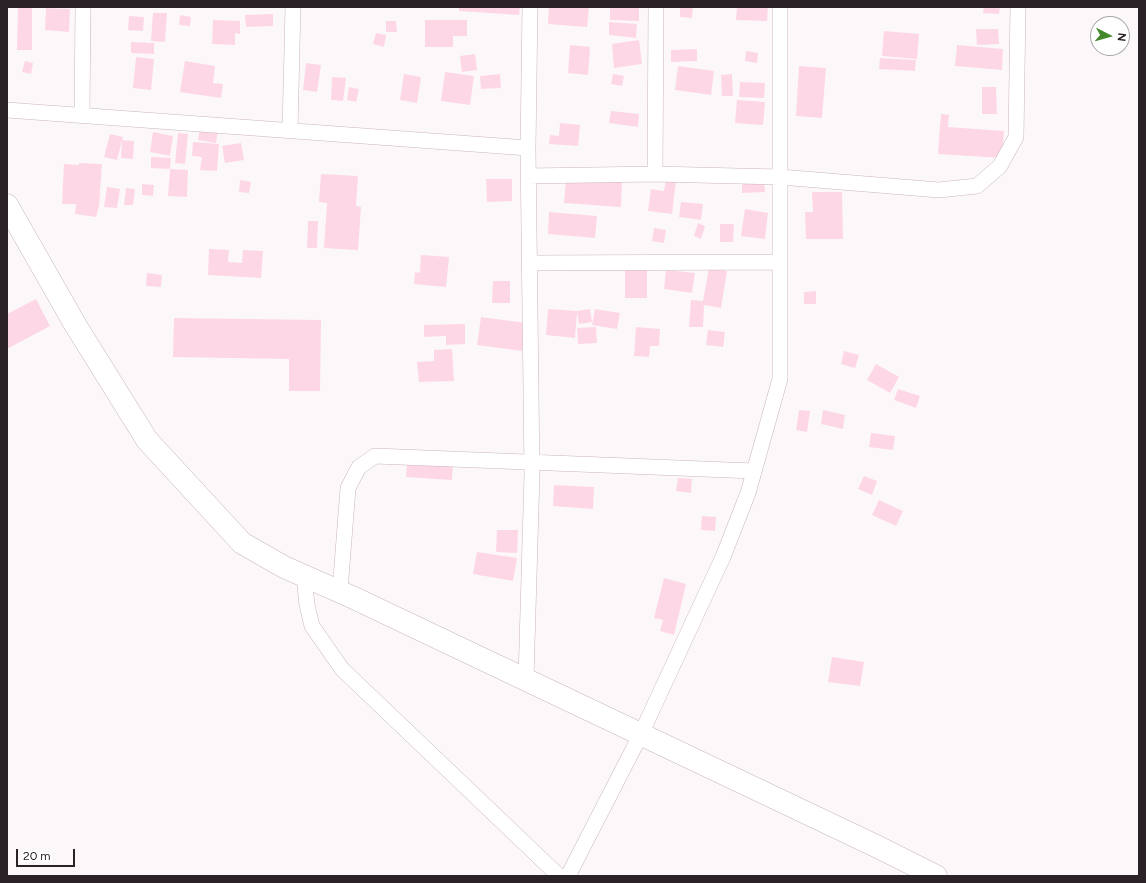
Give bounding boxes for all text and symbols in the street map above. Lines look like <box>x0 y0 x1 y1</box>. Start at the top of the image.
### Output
north arrow <box>1090 16 1130 56</box>
text: N <box>1115 32 1128 42</box>
scale bar <box>18 841 77 867</box>
text: 20 m <box>23 849 51 863</box>

